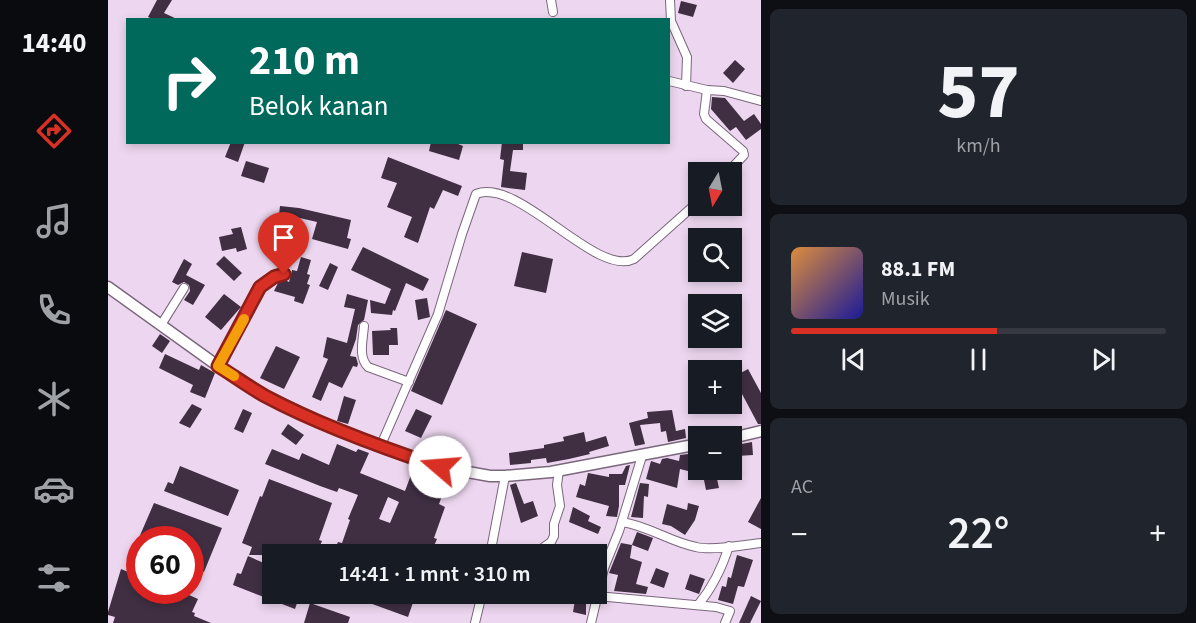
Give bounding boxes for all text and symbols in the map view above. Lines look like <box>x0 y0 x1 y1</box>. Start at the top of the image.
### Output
text: 14:40 <box>21 24 87 63</box>
text: 210 m <box>249 31 360 91</box>
text: 57 <box>937 37 1020 148</box>
icon: right <box>150 42 228 120</box>
text: Belok kanan <box>249 87 388 126</box>
icon: directions <box>33 110 75 152</box>
text: km/h <box>956 132 1001 160</box>
north arrow <box>688 162 742 216</box>
map controls <box>688 162 742 480</box>
icon: music <box>33 200 75 242</box>
pin <box>258 212 309 274</box>
icon: arrive <box>267 221 300 254</box>
button: search <box>688 228 742 282</box>
text: 88.1 FM <box>881 253 955 285</box>
text: Musik <box>881 285 930 313</box>
icon: phone <box>33 289 75 331</box>
button: layers <box>688 294 742 348</box>
icon: previous <box>837 343 870 376</box>
icon: pause <box>962 343 995 376</box>
icon: next <box>1087 343 1120 376</box>
button: + <box>688 360 742 414</box>
icon: climate <box>33 378 75 420</box>
button: − <box>688 426 742 480</box>
position arrow <box>408 435 472 499</box>
icon: car <box>33 468 75 510</box>
text: AC <box>791 473 813 501</box>
text: 22° <box>948 502 1009 566</box>
text: − <box>791 511 807 558</box>
text: + <box>1150 511 1166 558</box>
speed limit sign: 60 <box>126 526 204 604</box>
icon: filters <box>33 557 75 599</box>
text: 14:41 · 1 mnt · 310 m <box>338 558 531 590</box>

